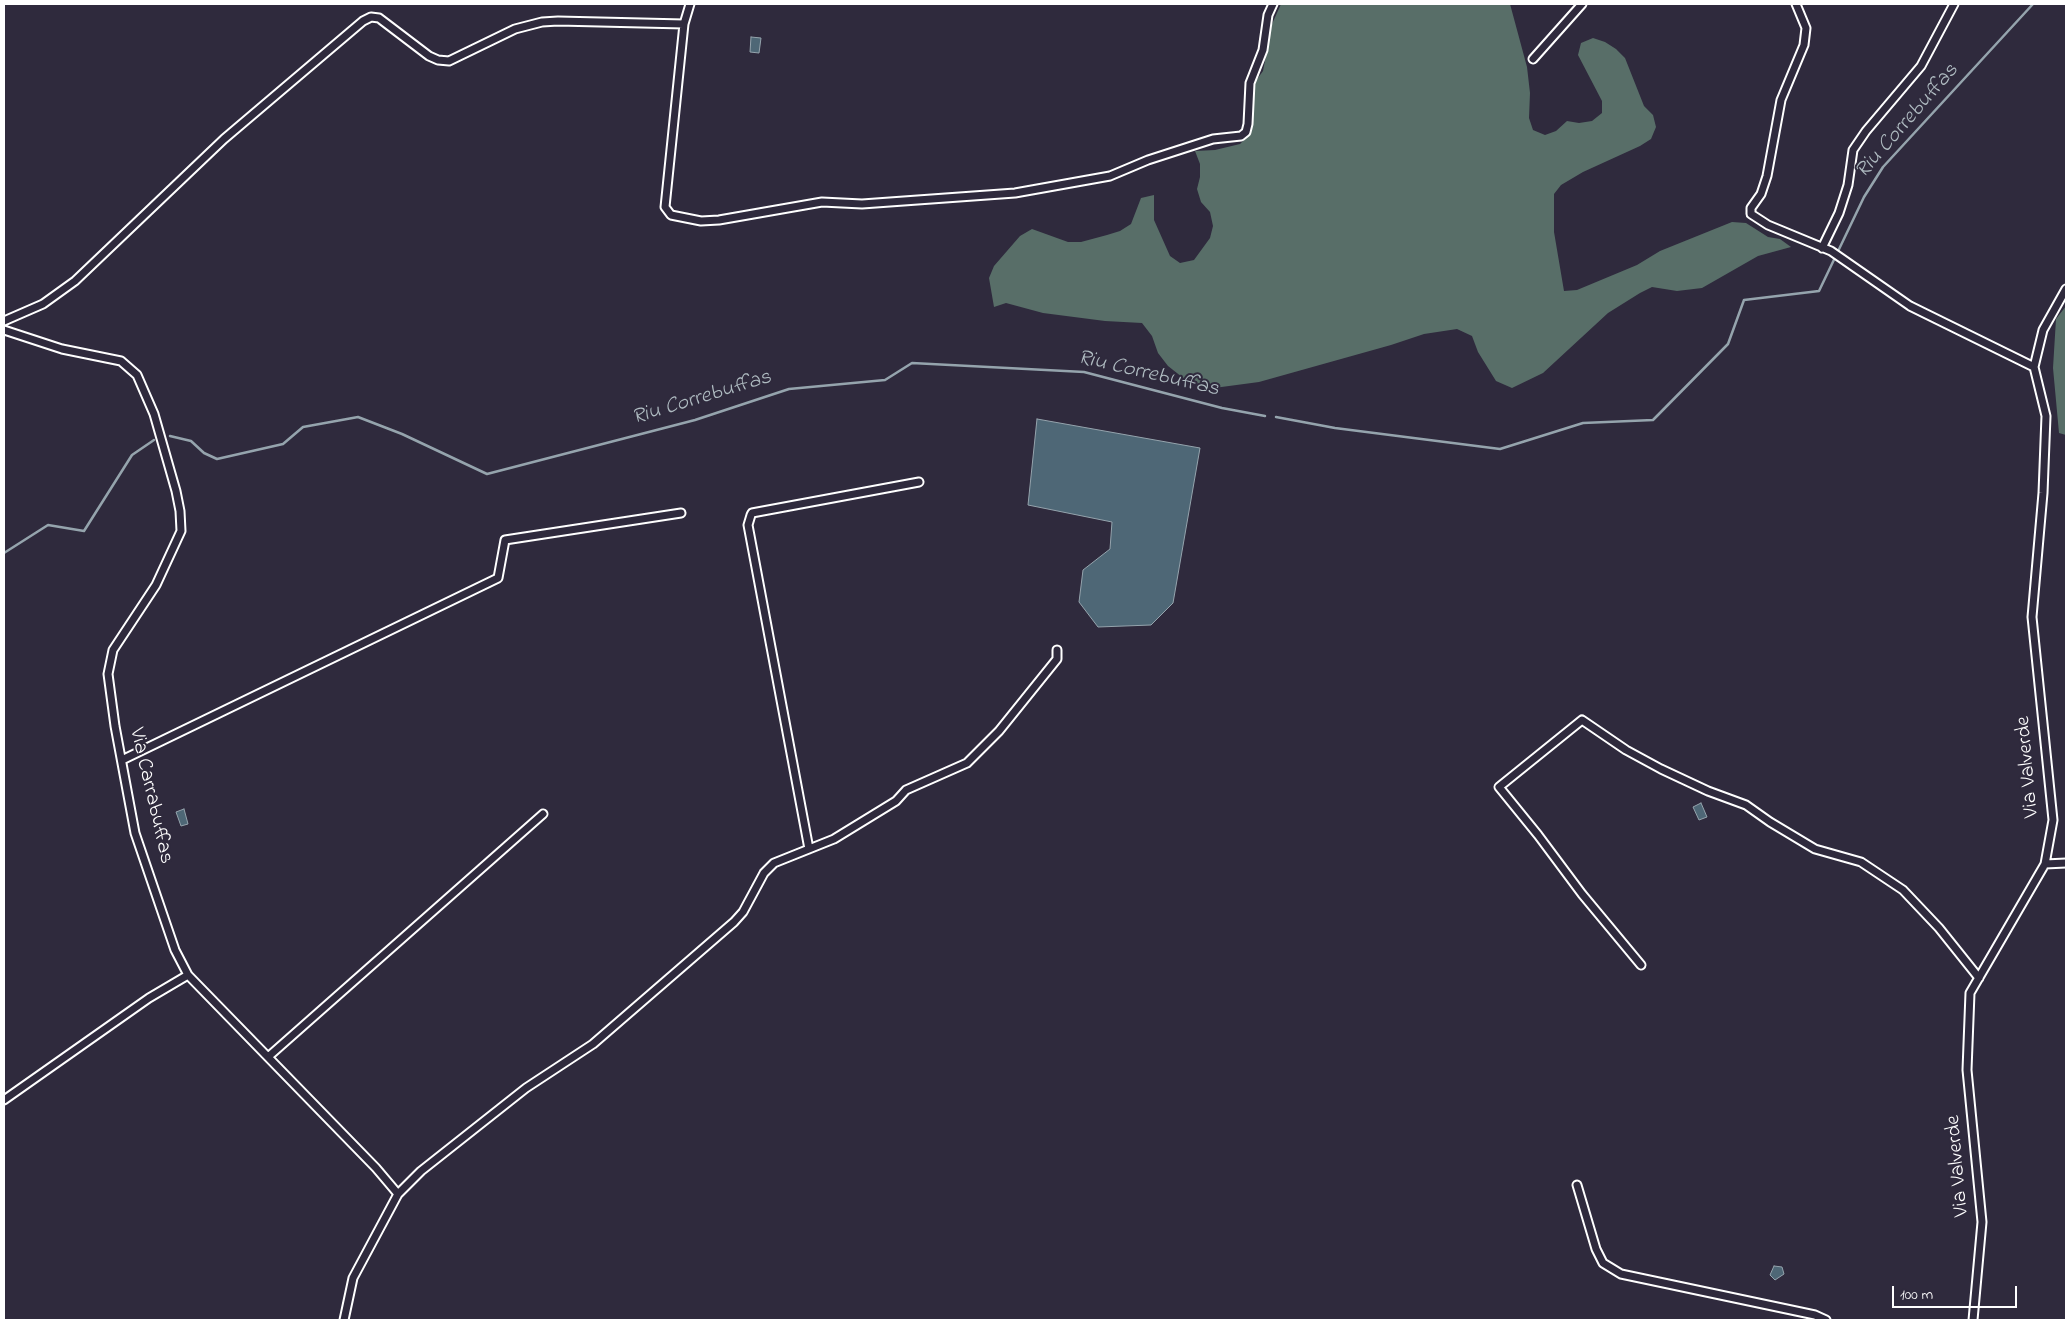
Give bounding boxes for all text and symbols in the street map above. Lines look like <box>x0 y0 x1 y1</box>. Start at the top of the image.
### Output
water label: Riu Correbuffas <box>1851 59 1965 185</box>
water label: Riu Correbuffas <box>1075 346 1221 404</box>
water label: Riu Correbuffas <box>629 365 775 433</box>
street label: Via Valverde <box>2012 715 2046 819</box>
street label: Via Carrabuffas <box>122 726 178 866</box>
street label: Via Valverde <box>1942 1114 1976 1218</box>
scale bar <box>1895 1276 2020 1308</box>
text: 100 m <box>1900 1284 1933 1306</box>

